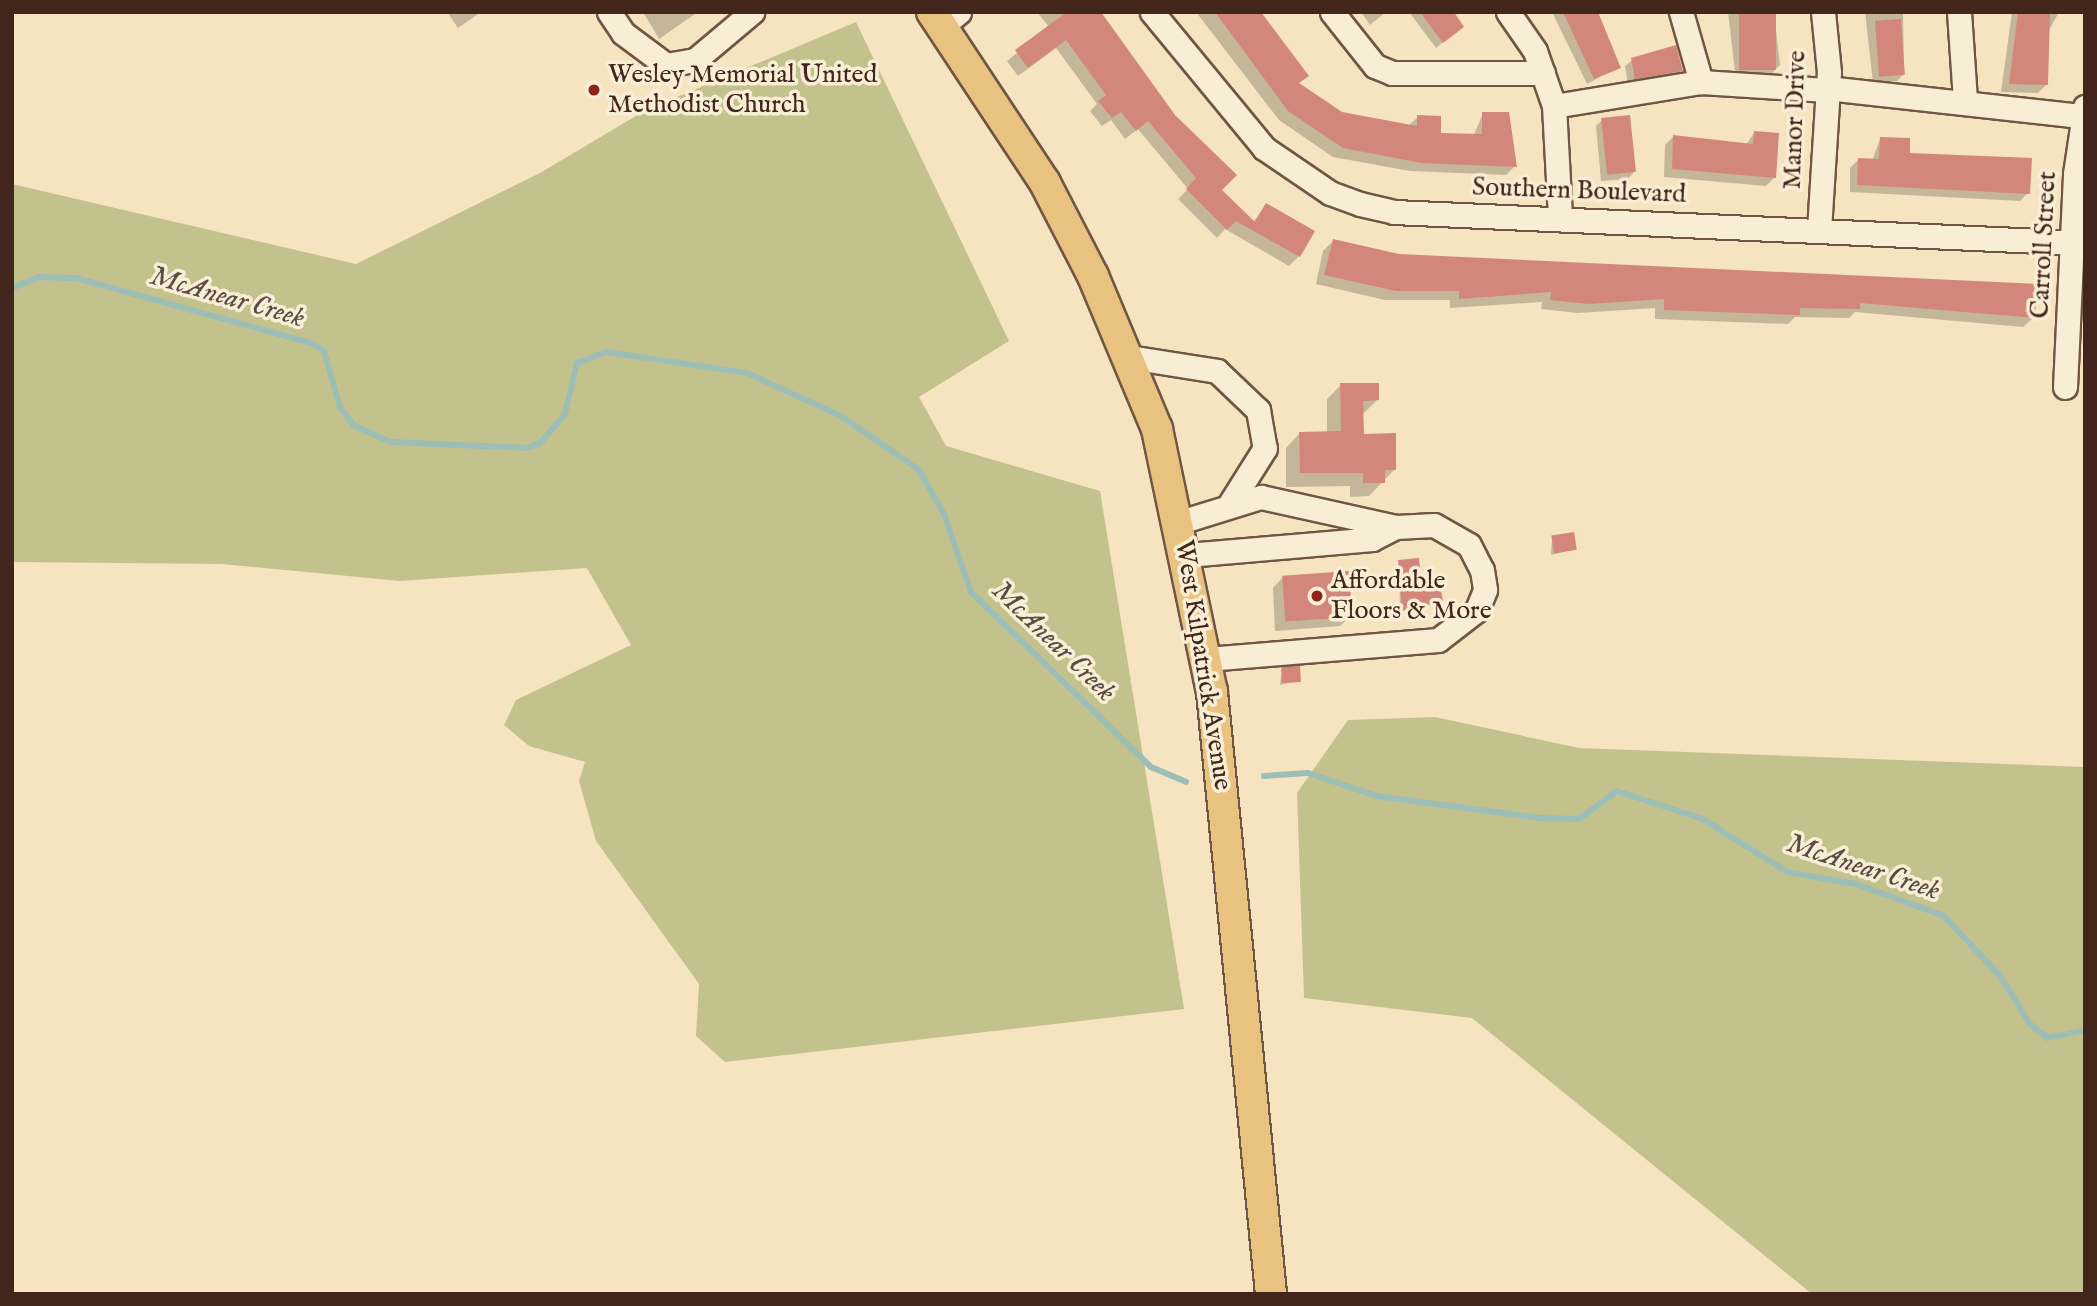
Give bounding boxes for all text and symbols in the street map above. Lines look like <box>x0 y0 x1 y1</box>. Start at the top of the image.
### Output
street label: Manor Drive <box>1777 50 1813 190</box>
place label: Wesley Memorial United Methodist Church <box>608 59 877 120</box>
marker: Wesley Memorial United Methodist Church <box>586 82 602 98</box>
street label: Carroll Street <box>2025 171 2063 319</box>
street label: Southern Boulevard <box>1471 172 1687 210</box>
water label: McAnear Creek <box>146 260 308 336</box>
street label: West Kilpatrick Avenue <box>1168 538 1238 792</box>
place label: Affordable Floors & More <box>1331 565 1492 626</box>
water label: McAnear Creek <box>984 575 1122 709</box>
marker: Affordable Floors & More <box>1309 588 1325 604</box>
water label: McAnear Creek <box>1782 827 1944 909</box>

